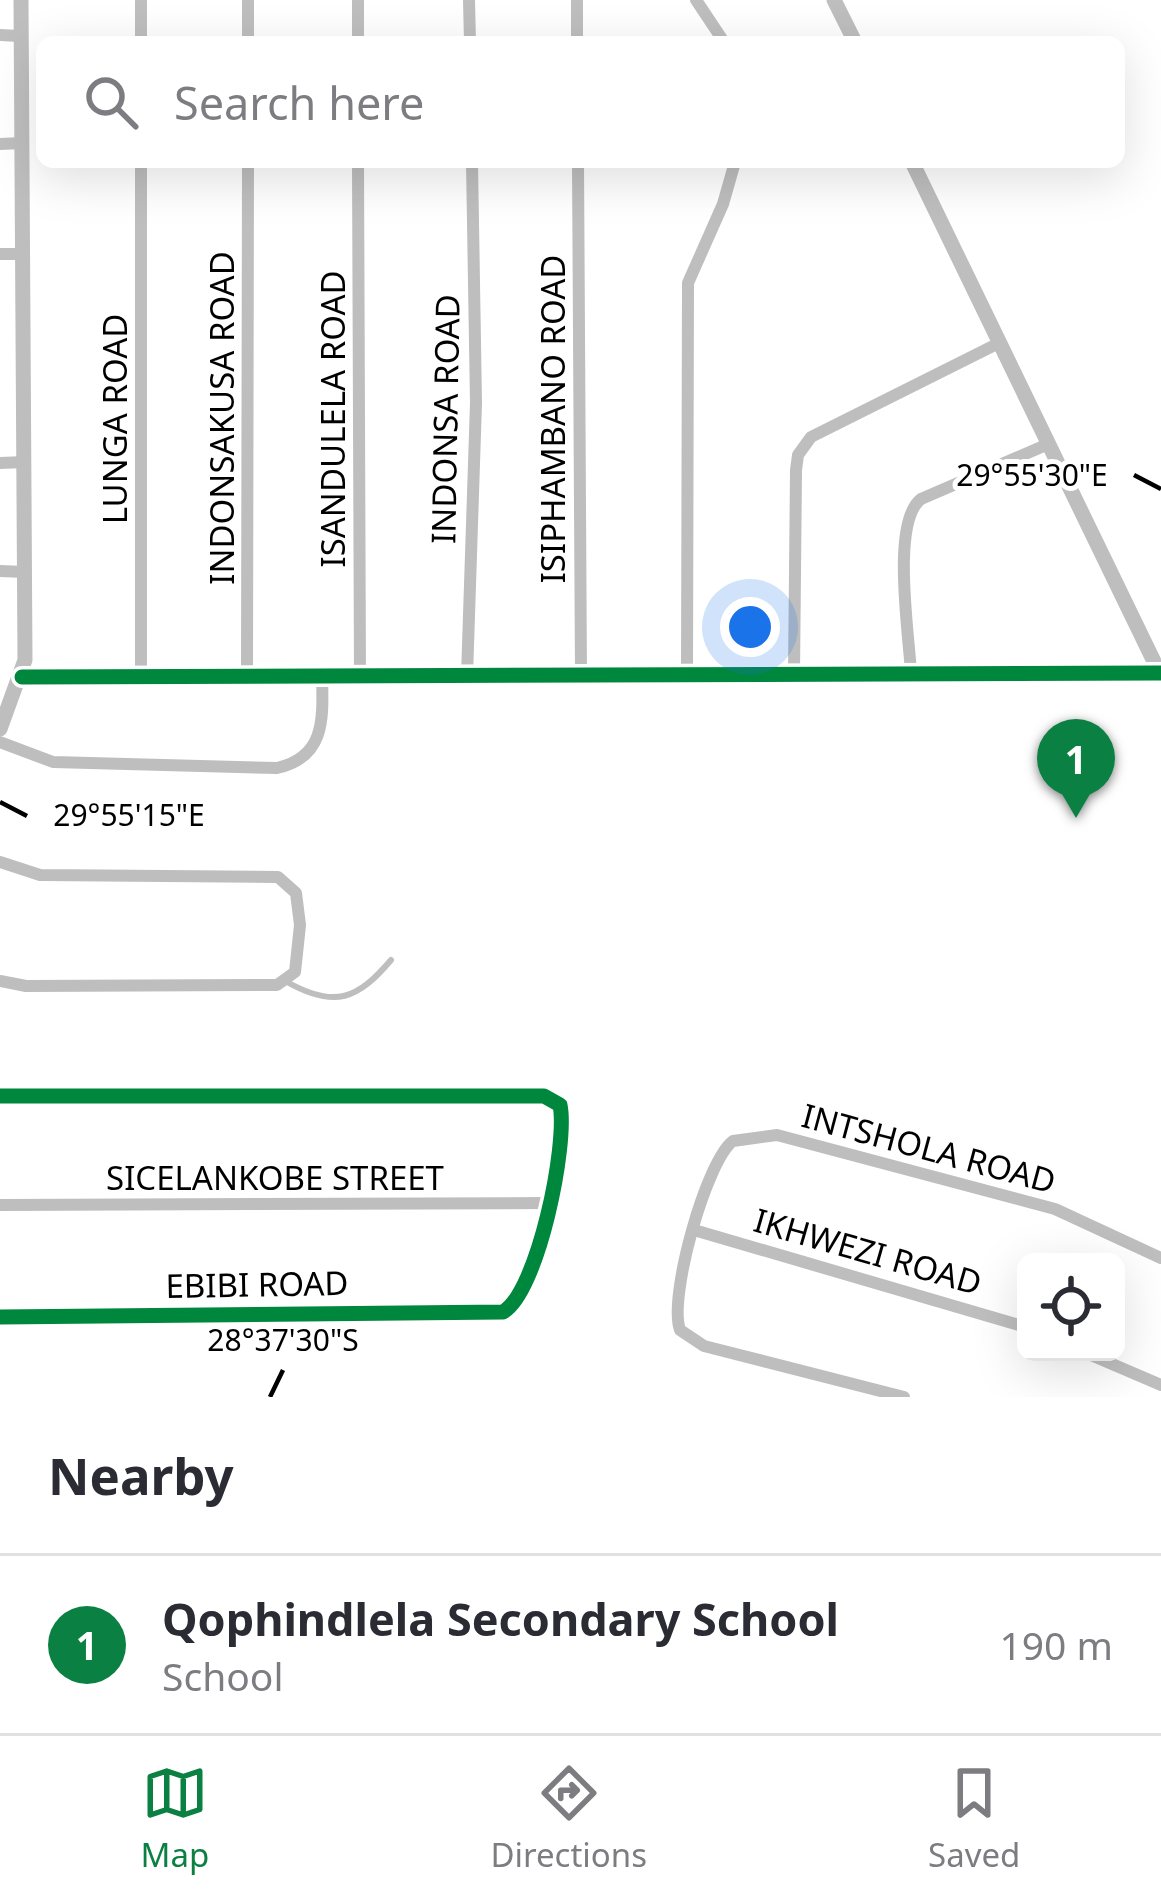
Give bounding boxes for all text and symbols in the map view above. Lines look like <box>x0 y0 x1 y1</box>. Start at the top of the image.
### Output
search box <box>36 36 1125 168</box>
icon: search <box>78 69 144 135</box>
text: Search here <box>174 72 424 133</box>
street label: INDONSAKUSA ROAD <box>199 251 244 585</box>
street label: ISIPHAMBANO ROAD <box>530 255 575 583</box>
street label: ISANDULELA ROAD <box>310 270 355 568</box>
street label: INDONSA ROAD <box>420 294 470 544</box>
street label: LUNGA ROAD <box>92 314 137 524</box>
text: 29°55'30"E <box>956 454 1108 495</box>
your location <box>720 597 780 657</box>
pin: 1 <box>1037 719 1115 818</box>
text: 29°55'15"E <box>53 794 205 835</box>
street label: INTSHOLA ROAD <box>797 1093 1061 1203</box>
street label: SICELANKOBE STREET <box>106 1155 444 1200</box>
street label: IKHWEZI ROAD <box>749 1197 987 1305</box>
map controls <box>1017 1253 1125 1361</box>
button: locate <box>1017 1253 1125 1361</box>
street label: EBIBI ROAD <box>165 1260 349 1308</box>
text: 28°37'30"S <box>207 1319 359 1360</box>
text: Nearby <box>48 1440 234 1510</box>
text: Qophindlela Secondary School <box>162 1588 839 1649</box>
text: 1 <box>76 1618 98 1671</box>
text: 190 m <box>999 1618 1113 1671</box>
text: School <box>162 1649 284 1702</box>
tab: Map <box>141 1760 209 1877</box>
tab: Directions <box>490 1760 647 1877</box>
tab: Saved <box>928 1760 1020 1877</box>

